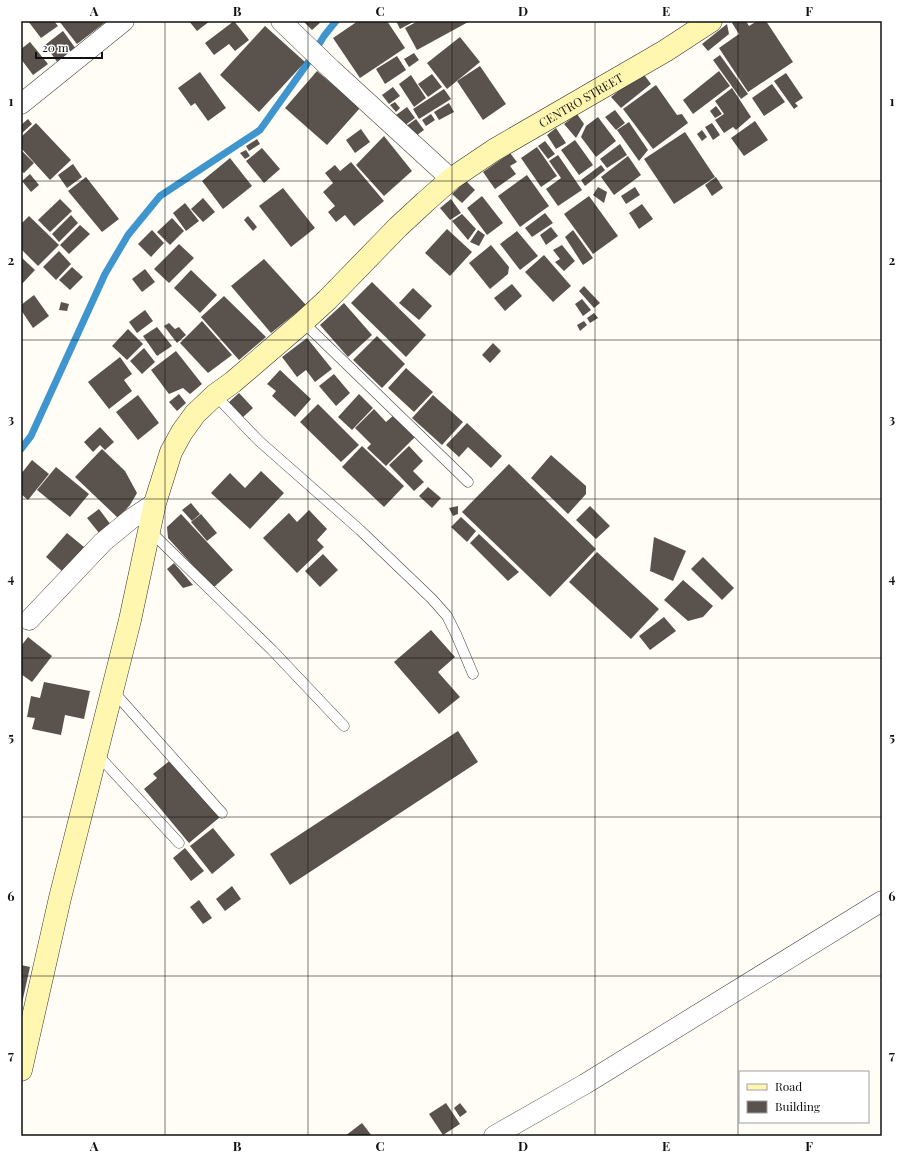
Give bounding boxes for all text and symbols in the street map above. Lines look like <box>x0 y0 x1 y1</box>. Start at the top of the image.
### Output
text: A <box>89 2 99 19</box>
text: B <box>233 2 242 19</box>
text: C <box>375 2 385 19</box>
text: D <box>518 2 528 19</box>
text: E <box>662 2 670 19</box>
text: F <box>805 2 813 19</box>
scale bar <box>36 34 102 60</box>
text: 20 m <box>42 39 69 55</box>
street label: CENTRO STREET <box>535 69 626 131</box>
text: 1 <box>9 92 14 109</box>
text: 1 <box>890 92 895 109</box>
text: 2 <box>8 251 15 268</box>
text: 2 <box>889 251 896 268</box>
text: 3 <box>8 410 14 427</box>
text: 3 <box>889 410 895 427</box>
text: 4 <box>8 569 15 586</box>
text: 4 <box>889 569 896 586</box>
text: 5 <box>8 728 14 745</box>
text: 5 <box>889 728 895 745</box>
text: 6 <box>7 887 15 904</box>
text: 6 <box>888 887 896 904</box>
text: 7 <box>8 1046 14 1063</box>
text: 7 <box>889 1046 895 1063</box>
legend <box>739 1071 869 1123</box>
text: Road <box>775 1078 802 1094</box>
text: Building <box>775 1098 821 1114</box>
text: A <box>89 1137 99 1154</box>
text: B <box>233 1137 242 1154</box>
text: C <box>375 1137 385 1154</box>
text: D <box>518 1137 528 1154</box>
text: E <box>662 1137 670 1154</box>
text: F <box>805 1137 813 1154</box>

